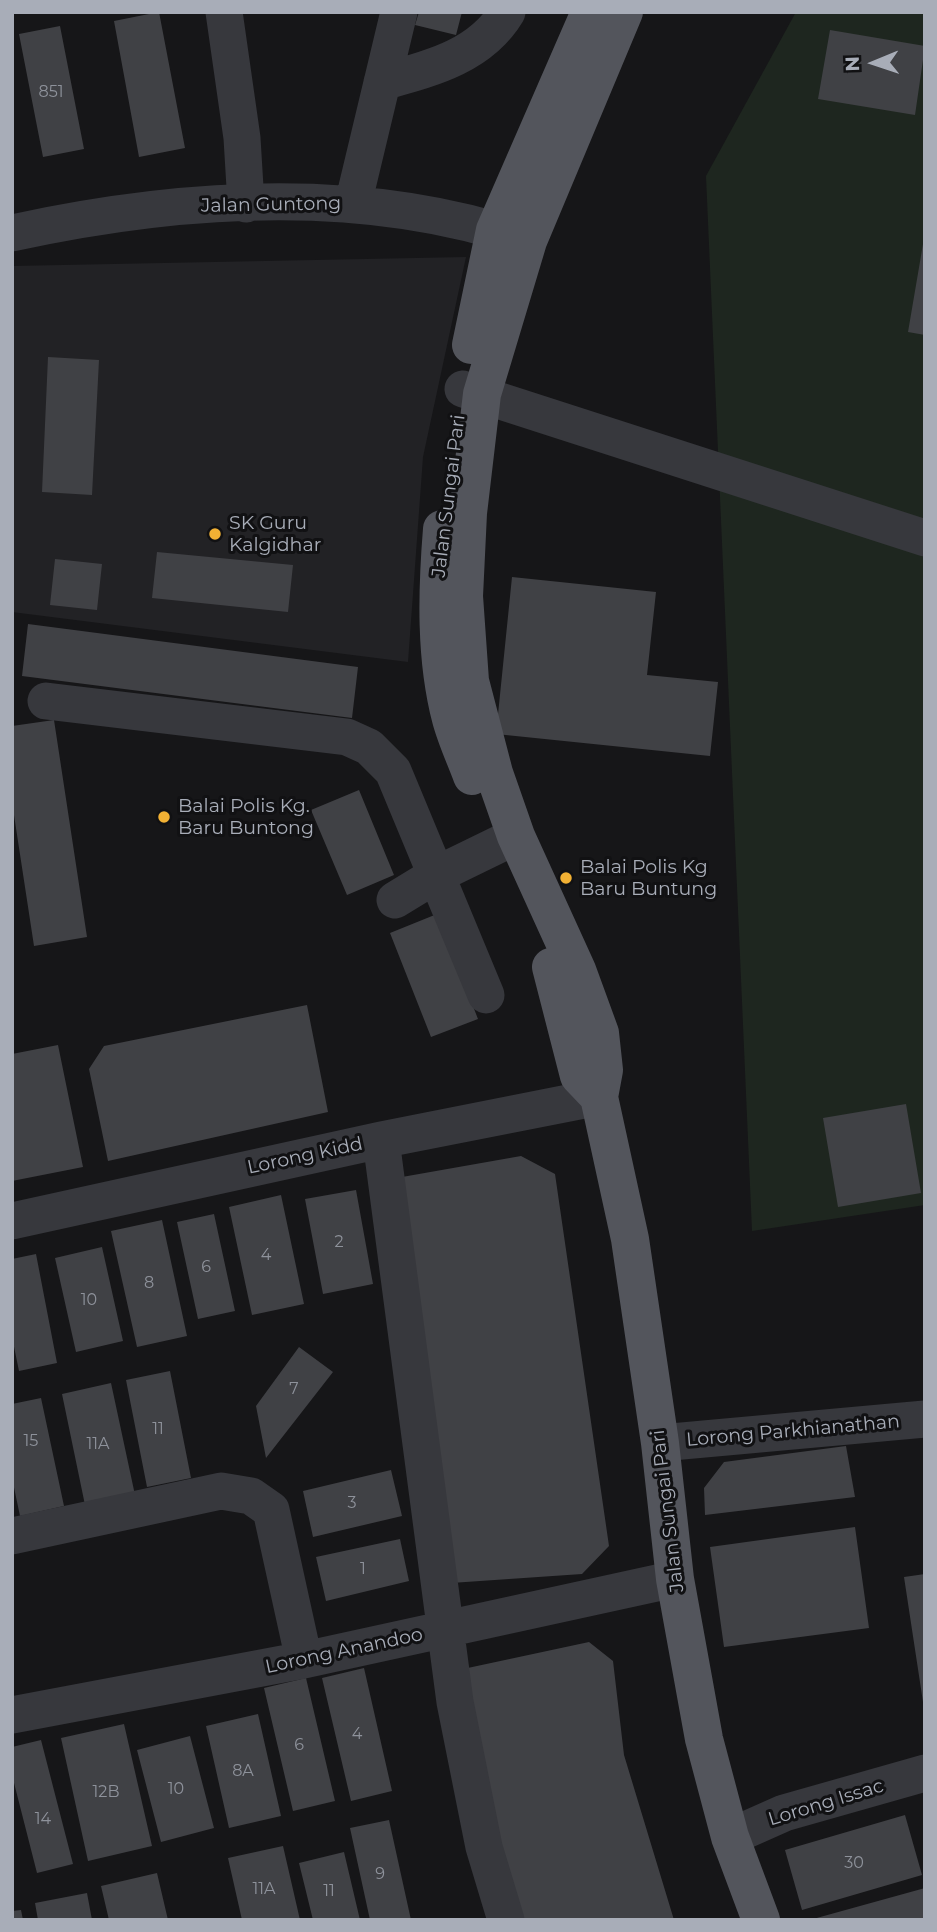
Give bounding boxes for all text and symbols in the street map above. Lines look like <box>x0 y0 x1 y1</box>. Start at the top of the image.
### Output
north arrow <box>839 28 909 98</box>
text: N <box>841 56 864 72</box>
house number: 851 <box>38 82 64 102</box>
street label: Jalan Guntong <box>201 192 341 218</box>
street label: Jalan Sungai Pari <box>428 413 470 579</box>
place label: SK Guru Kalgidhar <box>229 512 321 556</box>
marker: SK Guru Kalgidhar <box>207 526 223 542</box>
place label: Balai Polis Kg. Baru Buntong <box>178 795 314 839</box>
marker: Balai Polis Kg. Baru Buntong <box>156 809 172 825</box>
place label: Balai Polis Kg Baru Buntung <box>580 856 717 900</box>
marker: Balai Polis Kg Baru Buntung <box>558 870 574 886</box>
street label: Lorong Kidd <box>245 1133 365 1179</box>
house number: 2 <box>334 1232 344 1252</box>
house number: 4 <box>261 1245 271 1265</box>
house number: 6 <box>201 1257 211 1277</box>
house number: 8 <box>144 1273 154 1293</box>
house number: 10 <box>81 1290 97 1310</box>
house number: 7 <box>289 1379 299 1399</box>
street label: Lorong Parkhianathan <box>685 1410 901 1452</box>
house number: 11 <box>152 1419 164 1439</box>
street label: Jalan Sungai Pari <box>647 1428 689 1594</box>
house number: 15 <box>24 1431 38 1451</box>
house number: 11A <box>86 1434 110 1454</box>
house number: 3 <box>347 1493 357 1513</box>
house number: 1 <box>360 1559 366 1579</box>
street label: Lorong Anandoo <box>263 1623 425 1679</box>
house number: 4 <box>352 1724 362 1744</box>
house number: 6 <box>294 1735 304 1755</box>
house number: 8A <box>232 1761 254 1781</box>
street label: Lorong Issac <box>766 1775 886 1831</box>
house number: 10 <box>168 1779 184 1799</box>
house number: 12B <box>93 1782 119 1802</box>
house number: 14 <box>35 1809 51 1829</box>
house number: 30 <box>844 1853 864 1873</box>
house number: 9 <box>375 1864 385 1884</box>
house number: 11A <box>252 1879 276 1899</box>
house number: 11 <box>323 1881 335 1901</box>

